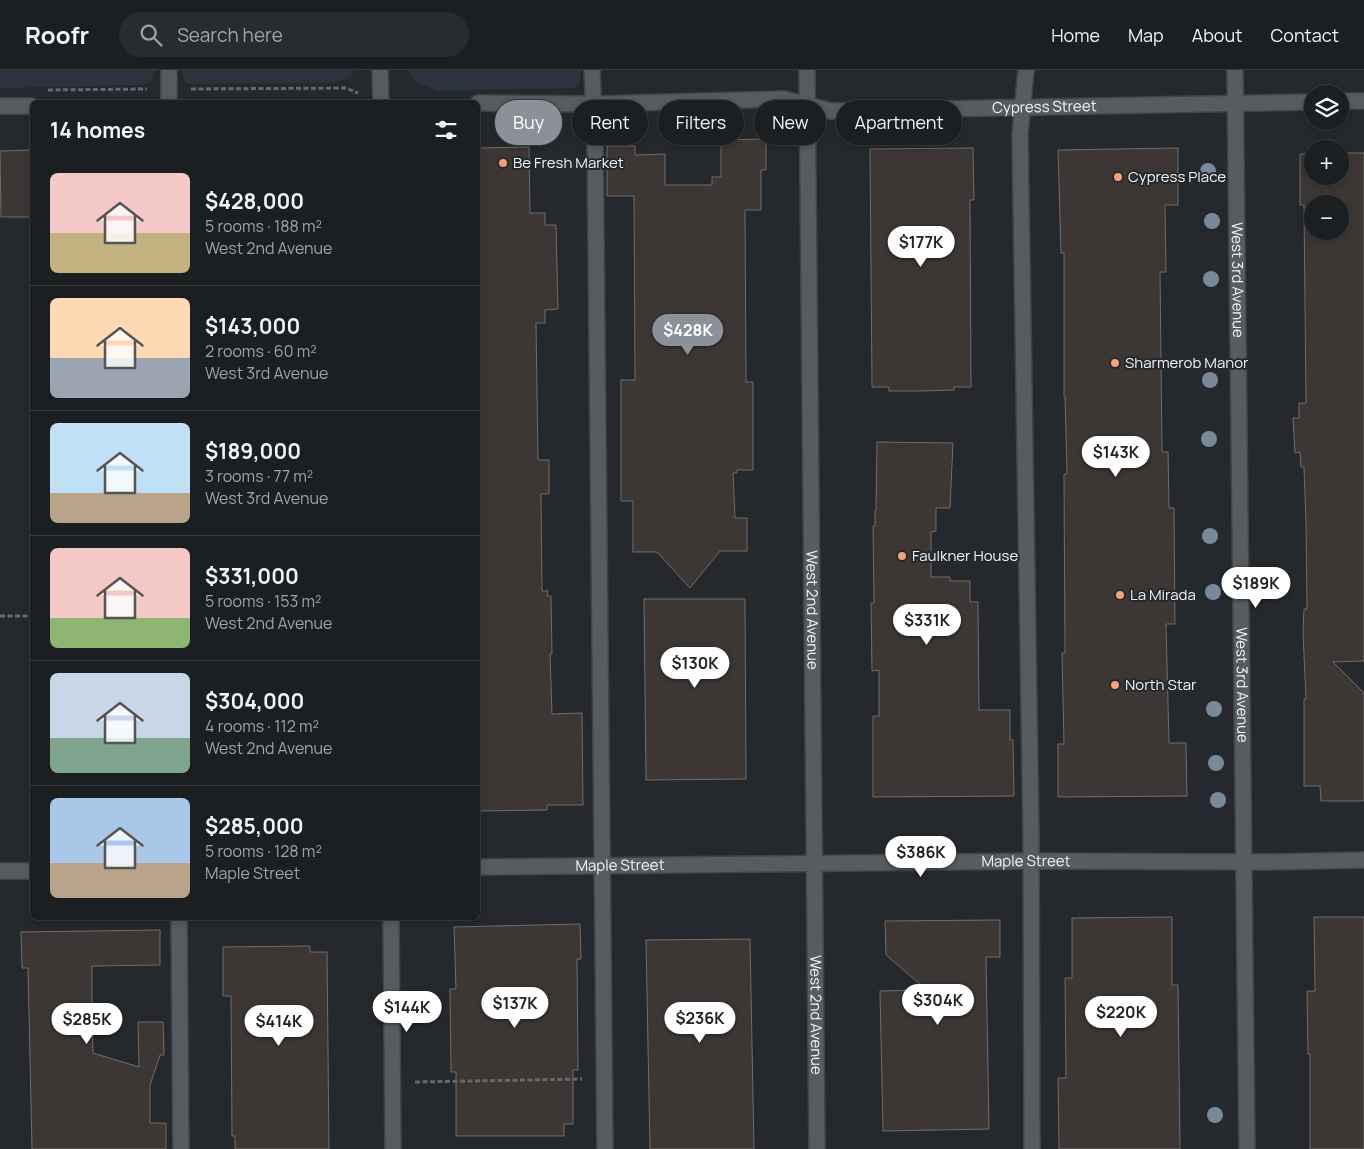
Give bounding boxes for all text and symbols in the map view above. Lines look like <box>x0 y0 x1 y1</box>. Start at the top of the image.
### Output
search box <box>119 12 469 57</box>
text: Roofr <box>25 18 89 51</box>
icon: search <box>137 21 165 49</box>
text: Search here <box>177 22 283 48</box>
text: Home <box>1051 23 1100 47</box>
text: Map <box>1128 23 1164 47</box>
text: About <box>1192 23 1242 47</box>
text: Contact <box>1270 23 1339 47</box>
map controls <box>1304 85 1349 240</box>
button: layers <box>1304 85 1349 130</box>
street label: Cypress Street <box>992 95 1097 118</box>
chip: Buy <box>495 100 562 145</box>
chip: Rent <box>572 100 648 145</box>
chip: Filters <box>658 100 744 145</box>
chip: New <box>754 100 826 145</box>
chip: Apartment <box>836 100 962 145</box>
text: 14 homes <box>50 116 145 144</box>
icon: filters <box>432 116 460 144</box>
button: + <box>1304 140 1349 185</box>
place label: Be Fresh Market <box>513 152 624 173</box>
marker: Be Fresh Market <box>497 157 509 169</box>
place label: Cypress Place <box>1128 166 1226 187</box>
marker: Cypress Place <box>1112 171 1124 183</box>
text: $428,000 <box>205 187 304 215</box>
icon: home <box>90 193 150 253</box>
button: − <box>1304 195 1349 240</box>
text: 5 rooms · 188 m² <box>205 215 322 237</box>
street label: West 3rd Avenue <box>1227 222 1249 338</box>
pin: $177K <box>886 226 956 268</box>
text: $177K <box>899 231 943 253</box>
text: West 2nd Avenue <box>205 237 332 259</box>
text: $143,000 <box>205 312 300 340</box>
pin: $428K <box>653 314 723 356</box>
icon: home <box>90 318 150 378</box>
text: $428K <box>663 319 713 341</box>
text: 2 rooms · 60 m² <box>205 340 317 362</box>
place label: Sharmerob Manor <box>1125 352 1249 373</box>
marker: Sharmerob Manor <box>1109 357 1121 369</box>
text: West 3rd Avenue <box>205 362 328 384</box>
pin: $143K <box>1081 436 1151 478</box>
text: $189,000 <box>205 437 301 465</box>
text: $143K <box>1093 441 1139 463</box>
icon: home <box>90 443 150 503</box>
text: 3 rooms · 77 m² <box>205 465 313 487</box>
text: West 3rd Avenue <box>205 487 328 509</box>
place label: Faulkner House <box>912 545 1018 566</box>
street label: West 2nd Avenue <box>801 550 824 670</box>
marker: Faulkner House <box>896 550 908 562</box>
text: $331,000 <box>205 562 299 590</box>
pin: $189K <box>1221 566 1291 609</box>
icon: home <box>90 568 150 628</box>
text: $189K <box>1232 572 1280 594</box>
place label: La Mirada <box>1130 584 1196 605</box>
marker: La Mirada <box>1114 589 1126 601</box>
text: 5 rooms · 153 m² <box>205 590 321 612</box>
pin: $331K <box>892 604 962 646</box>
text: $331K <box>904 609 950 631</box>
text: West 2nd Avenue <box>205 612 332 634</box>
street label: West 3rd Avenue <box>1231 627 1253 743</box>
pin: $130K <box>660 646 730 689</box>
text: $130K <box>671 652 719 674</box>
place label: North Star <box>1125 674 1197 695</box>
marker: North Star <box>1109 679 1121 691</box>
text: $304,000 <box>205 687 304 715</box>
icon: home <box>90 693 150 753</box>
text: 4 rooms · 112 m² <box>205 715 319 737</box>
text: West 2nd Avenue <box>205 737 332 759</box>
text: $285,000 <box>205 812 304 840</box>
icon: home <box>90 818 150 878</box>
pin: $386K <box>886 836 956 878</box>
text: 5 rooms · 128 m² <box>205 840 322 862</box>
text: $386K <box>896 841 946 863</box>
street label: Maple Street <box>981 850 1071 872</box>
street label: Maple Street <box>575 854 665 876</box>
text: Maple Street <box>205 862 300 884</box>
street label: West 2nd Avenue <box>805 955 827 1075</box>
pin: $304K <box>903 984 973 1026</box>
pin: $137K <box>480 986 550 1029</box>
text: $304K <box>913 989 963 1011</box>
pin: $144K <box>372 990 442 1033</box>
text: $137K <box>492 992 538 1014</box>
text: $144K <box>384 996 430 1018</box>
pin: $220K <box>1086 996 1156 1038</box>
text: $220K <box>1096 1001 1146 1023</box>
pin: $285K <box>52 1002 122 1045</box>
pin: $236K <box>665 1002 735 1044</box>
pin: $414K <box>244 1004 314 1047</box>
text: $236K <box>675 1007 725 1029</box>
text: $285K <box>62 1008 112 1030</box>
text: $414K <box>256 1010 302 1032</box>

